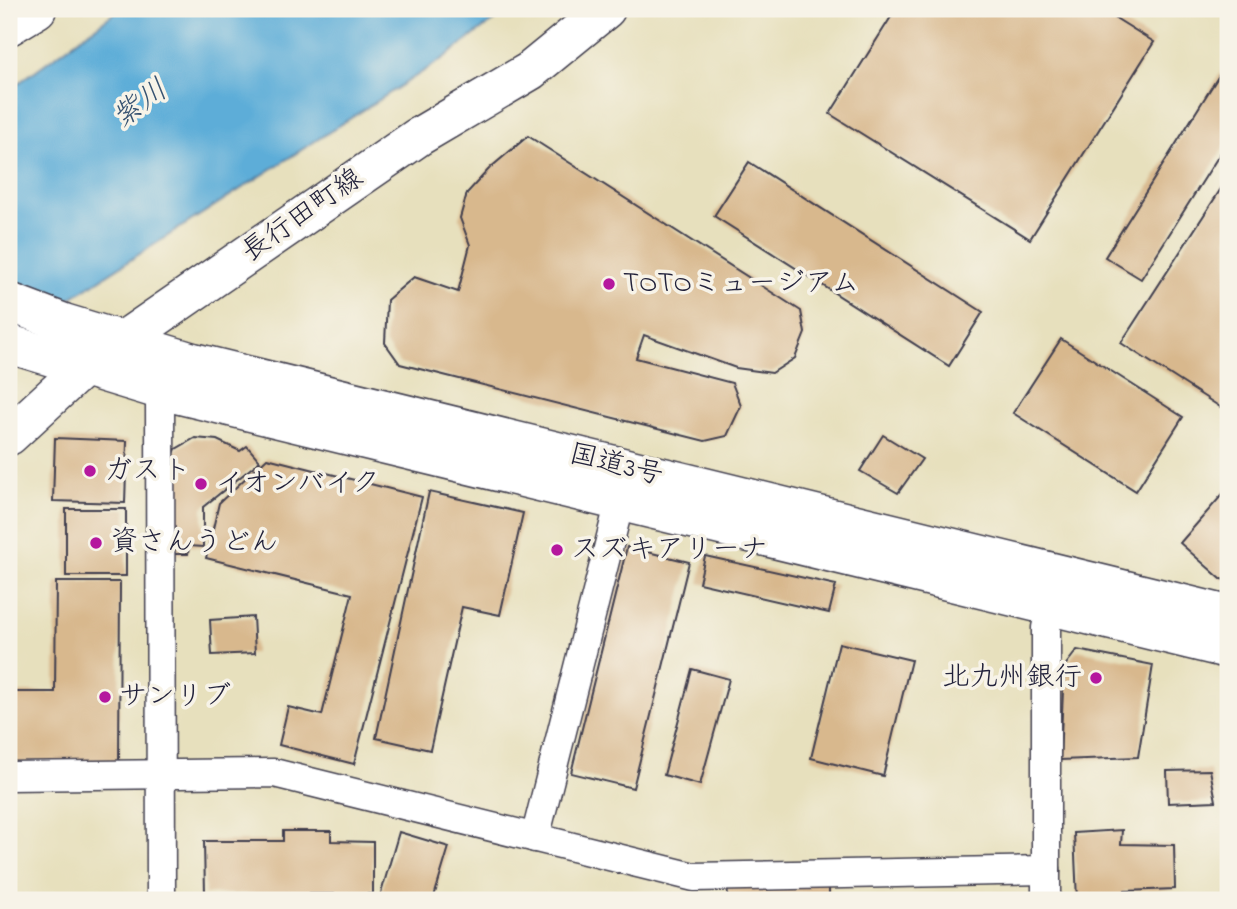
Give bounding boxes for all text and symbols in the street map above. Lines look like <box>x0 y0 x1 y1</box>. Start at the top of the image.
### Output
water label: 紫川 <box>104 70 178 140</box>
street label: 長行田町線 <box>234 159 372 273</box>
place label: TOTOミュージアム <box>623 264 859 305</box>
marker: TOTOミュージアム <box>601 276 617 292</box>
street label: 国道3号 <box>565 435 667 497</box>
place label: ガスト <box>104 451 191 492</box>
marker: ガスト <box>82 463 98 479</box>
place label: イオンバイク <box>215 464 380 505</box>
marker: イオンバイク <box>193 476 209 492</box>
place label: 資さんうどん <box>110 523 279 564</box>
place label: スズキアリーナ <box>571 530 768 571</box>
marker: 資さんうどん <box>88 535 104 551</box>
marker: スズキアリーナ <box>549 542 565 558</box>
place label: 北九州銀行 <box>942 658 1082 699</box>
marker: 北九州銀行 <box>1088 670 1104 686</box>
place label: サンリブ <box>119 677 231 718</box>
marker: サンリブ <box>97 689 113 705</box>

